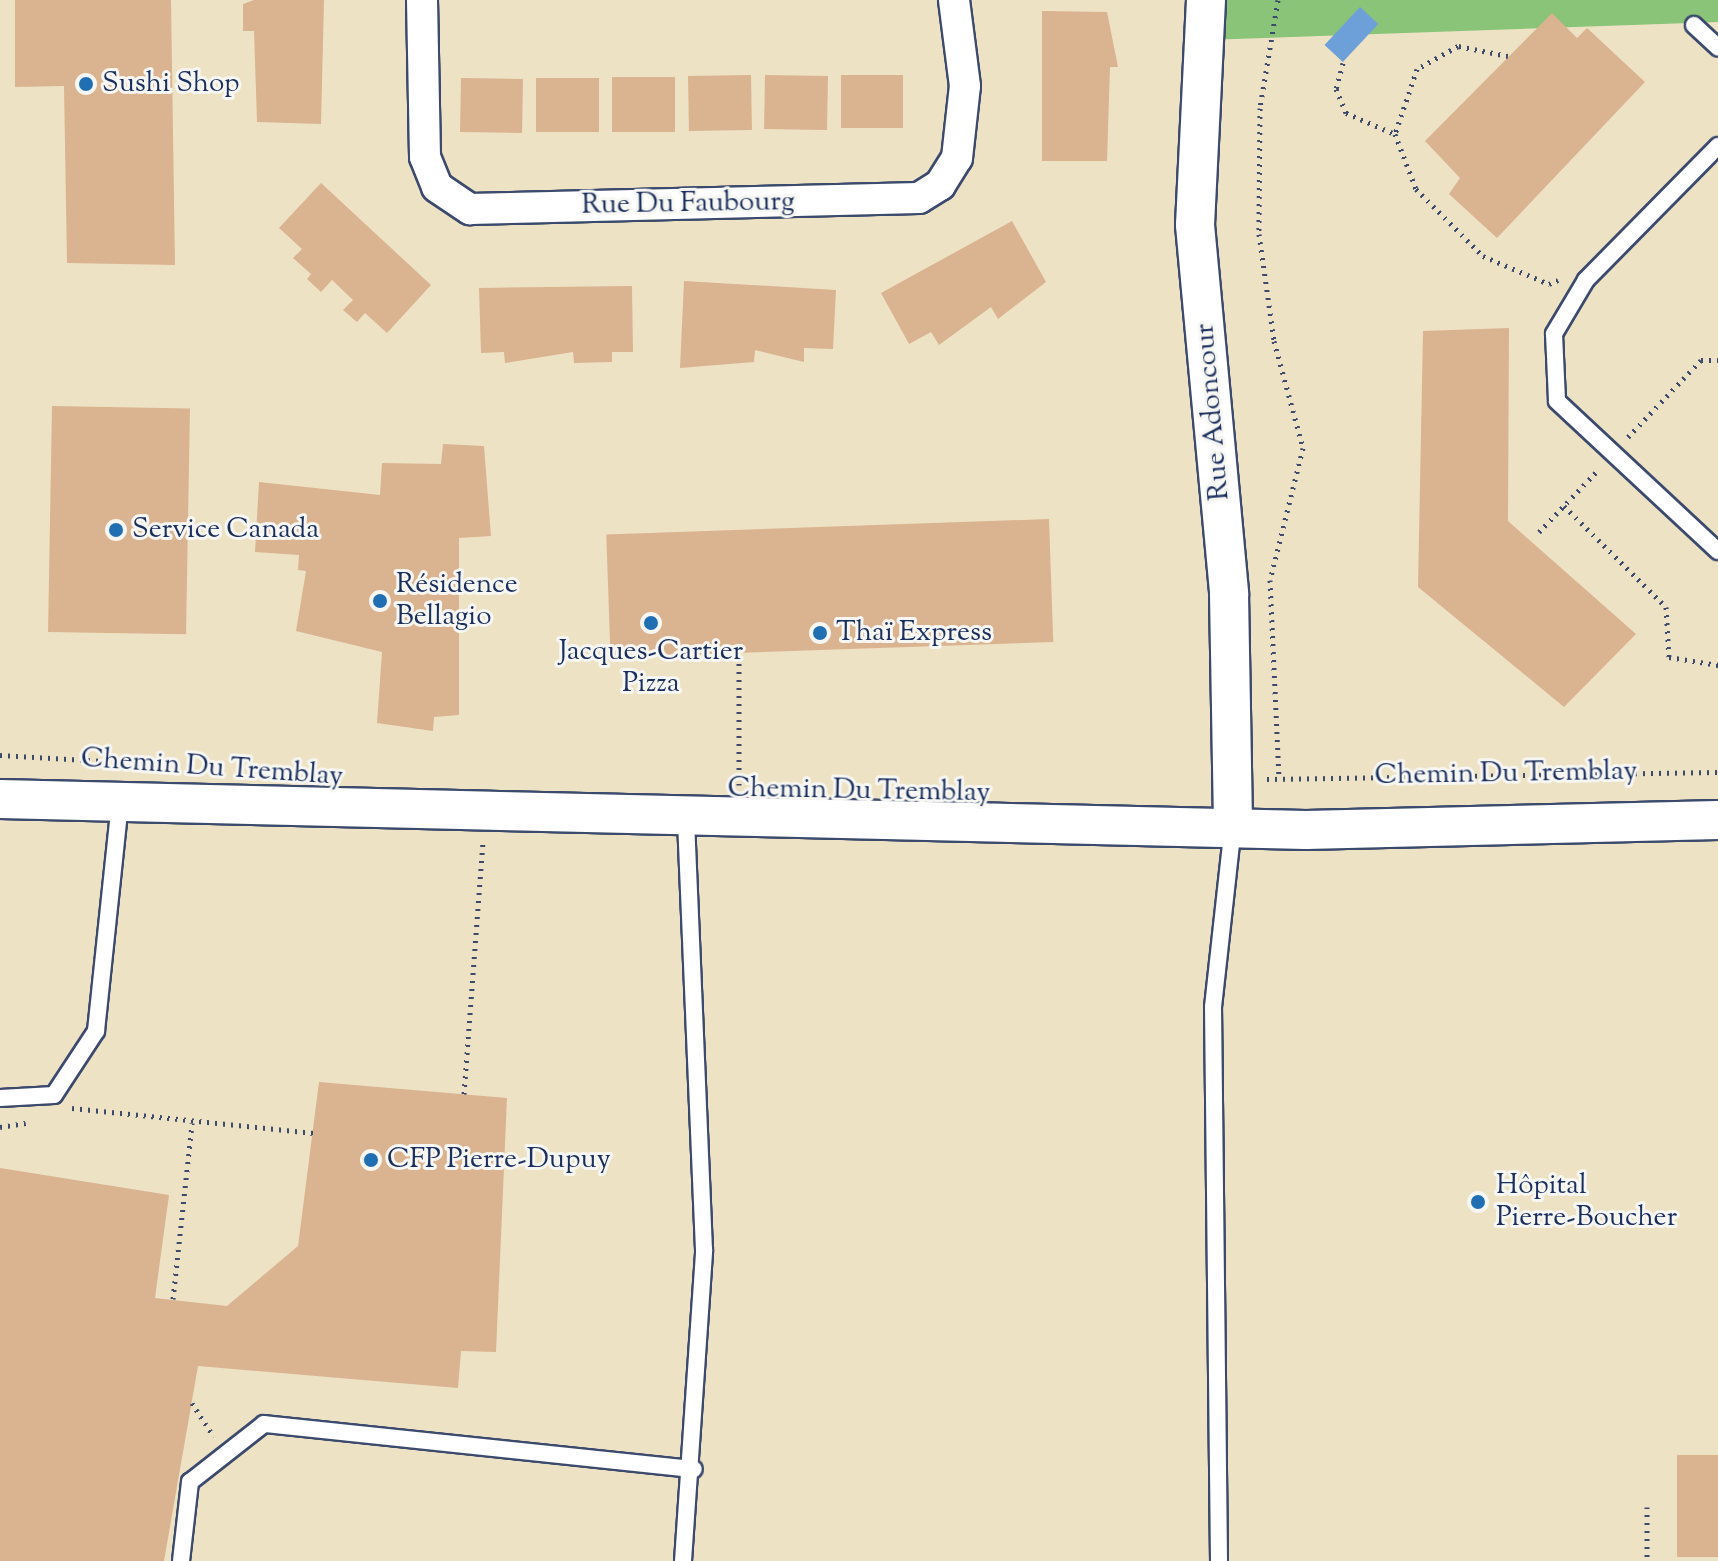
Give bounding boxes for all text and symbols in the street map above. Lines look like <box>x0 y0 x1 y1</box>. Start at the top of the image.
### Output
place label: Sushi Shop <box>102 67 240 101</box>
marker: Sushi Shop <box>77 75 95 93</box>
street label: Rue Du Faubourg <box>581 185 795 223</box>
street label: Rue Adoncour <box>1189 322 1237 502</box>
place label: Service Canada <box>132 513 319 547</box>
marker: Service Canada <box>107 521 125 539</box>
place label: Résidence Bellagio <box>396 568 518 634</box>
marker: Résidence Bellagio <box>371 592 389 610</box>
marker: Jacques-Cartier Pizza <box>642 614 660 632</box>
place label: Thaï Express <box>836 616 992 650</box>
marker: Thaï Express <box>811 624 829 642</box>
place label: Jacques-Cartier Pizza <box>559 635 743 701</box>
street label: Chemin Du Tremblay <box>80 742 344 794</box>
street label: Chemin Du Tremblay <box>1374 755 1638 793</box>
street label: Chemin Du Tremblay <box>727 772 991 810</box>
place label: CFP Pierre-Dupuy <box>387 1143 611 1177</box>
marker: CFP Pierre-Dupuy <box>362 1151 380 1169</box>
place label: Hôpital Pierre-Boucher <box>1496 1169 1677 1235</box>
marker: Hôpital Pierre-Boucher <box>1467 1191 1489 1213</box>

